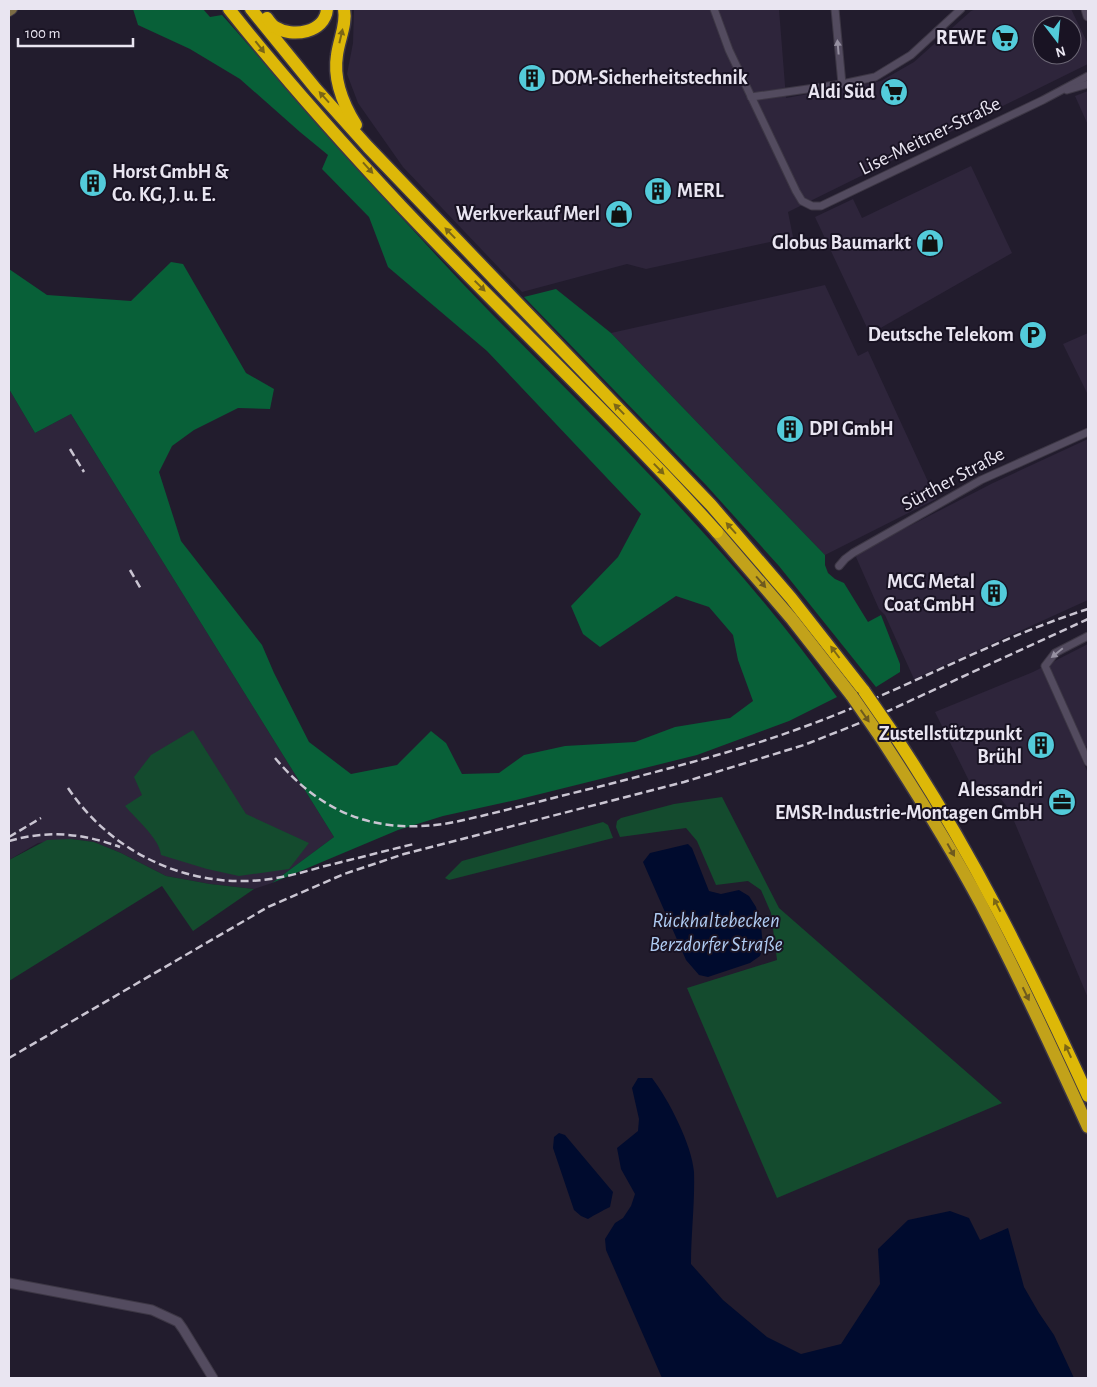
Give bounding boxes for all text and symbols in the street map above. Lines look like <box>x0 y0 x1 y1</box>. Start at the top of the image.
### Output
scale bar <box>18 15 132 47</box>
north arrow <box>1032 15 1082 65</box>
supermarket icon: REWE <box>990 23 1020 53</box>
text: 100 m <box>25 26 60 41</box>
one-way arrow <box>337 28 345 43</box>
place label: REWE <box>936 28 986 48</box>
one-way arrow <box>834 38 842 54</box>
one-way arrow <box>254 40 265 53</box>
text: N <box>1054 43 1067 60</box>
building icon: DOM-Sicherheitstechnik <box>517 63 547 93</box>
place label: DOM-Sicherheitstechnik <box>551 68 748 88</box>
supermarket icon: Aldi Süd <box>879 77 909 107</box>
place label: Aldi Süd <box>808 82 875 102</box>
one-way arrow <box>318 92 330 104</box>
street label: Lise-Meitner-Straße <box>856 93 1004 179</box>
place label: Horst GmbH & Co. KG, J. u. E. <box>112 162 229 205</box>
one-way arrow <box>362 162 373 175</box>
building icon: Horst GmbH & Co. KG, J. u. E. <box>78 168 108 198</box>
building icon: MERL <box>643 176 673 206</box>
place label: MERL <box>677 181 724 201</box>
shop icon: Werkverkauf Merl <box>604 199 634 229</box>
place label: Werkverkauf Merl <box>456 204 600 224</box>
one-way arrow <box>444 228 456 240</box>
shop icon: Globus Baumarkt <box>915 228 945 258</box>
place label: Globus Baumarkt <box>772 233 911 253</box>
one-way arrow <box>474 280 486 292</box>
parking icon: Deutsche Telekom <box>1018 320 1048 350</box>
place label: Deutsche Telekom <box>868 325 1014 345</box>
one-way arrow <box>613 404 625 416</box>
building icon: DPI GmbH <box>775 414 805 444</box>
place label: DPI GmbH <box>809 419 894 439</box>
street label: Sürther Straße <box>898 444 1008 514</box>
one-way arrow <box>653 463 665 475</box>
one-way arrow <box>725 522 737 534</box>
place label: MCG Metal Coat GmbH <box>884 572 975 615</box>
one-way arrow <box>755 575 766 588</box>
building icon: MCG Metal Coat GmbH <box>979 578 1009 608</box>
one-way arrow <box>830 645 840 659</box>
one-way arrow <box>1051 648 1064 658</box>
one-way arrow <box>860 709 870 722</box>
place label: Zustellstützpunkt Brühl <box>879 724 1022 767</box>
building icon: Zustellstützpunkt Brühl <box>1026 730 1056 760</box>
place label: Alessandri EMSR-Industrie-Montagen GmbH <box>775 780 1043 823</box>
office icon: Alessandri EMSR-Industrie-Montagen GmbH <box>1047 787 1077 817</box>
one-way arrow <box>947 843 955 858</box>
one-way arrow <box>993 898 1001 913</box>
water label: Rückhaltebecken Berzdorfer Straße <box>649 910 783 955</box>
one-way arrow <box>1022 987 1030 1001</box>
one-way arrow <box>1064 1044 1072 1059</box>

